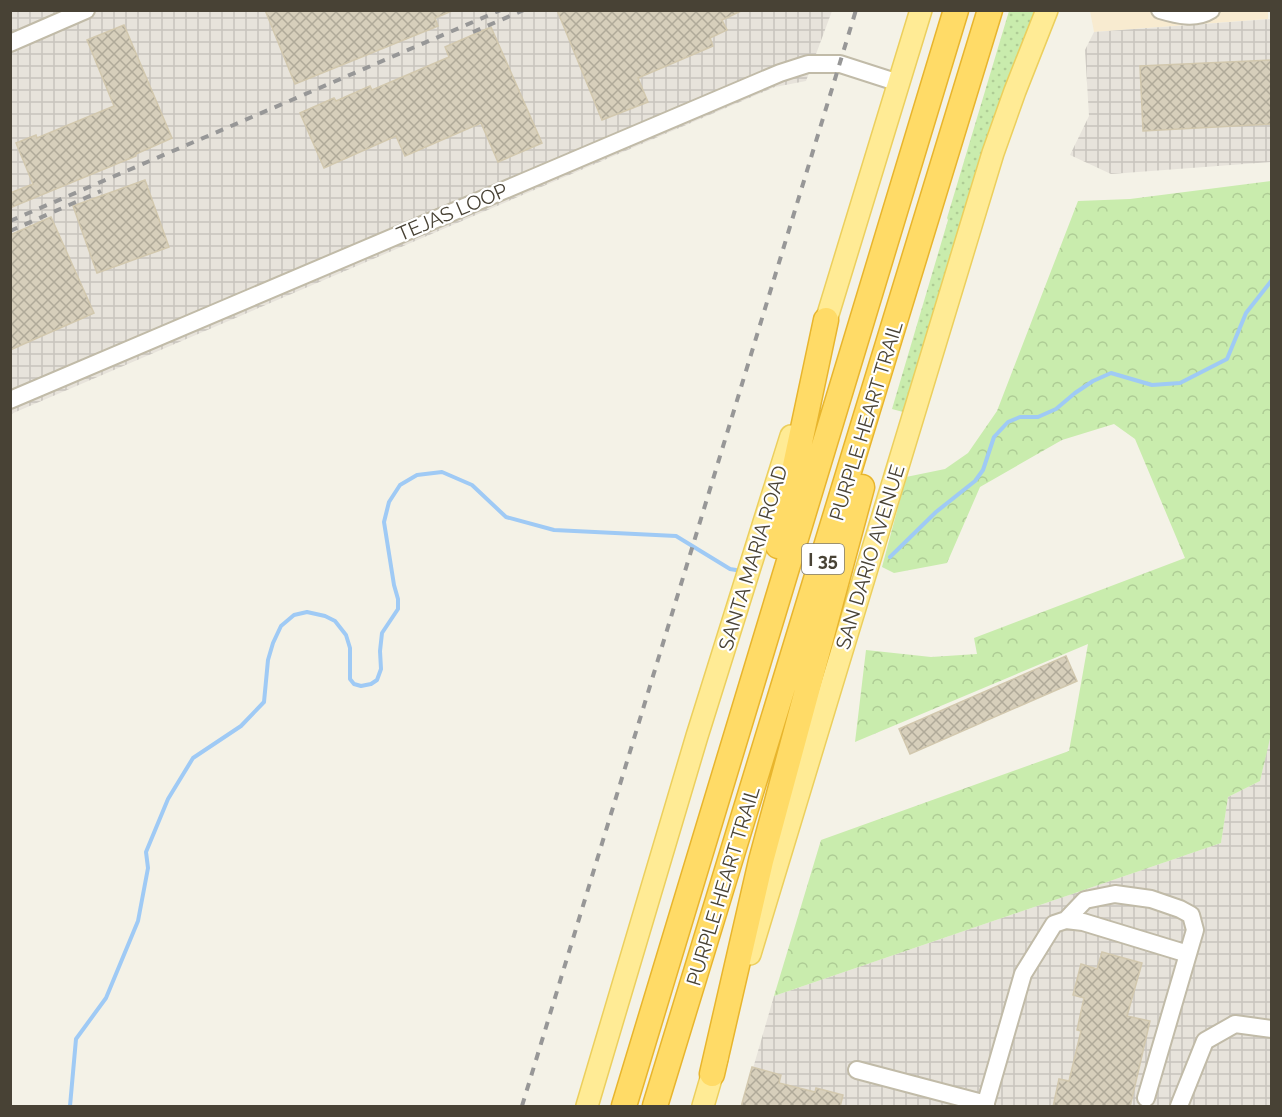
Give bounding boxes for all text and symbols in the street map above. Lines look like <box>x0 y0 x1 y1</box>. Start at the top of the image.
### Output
street label: TEJAS LOOP <box>393 178 511 246</box>
street label: PURPLE HEART TRAIL <box>824 318 908 523</box>
street label: SAN DARIO AVENUE <box>831 462 909 652</box>
street label: SANTA MARIA ROAD <box>713 463 793 653</box>
road number: I 35 <box>802 544 844 574</box>
street label: PURPLE HEART TRAIL <box>681 783 765 988</box>

